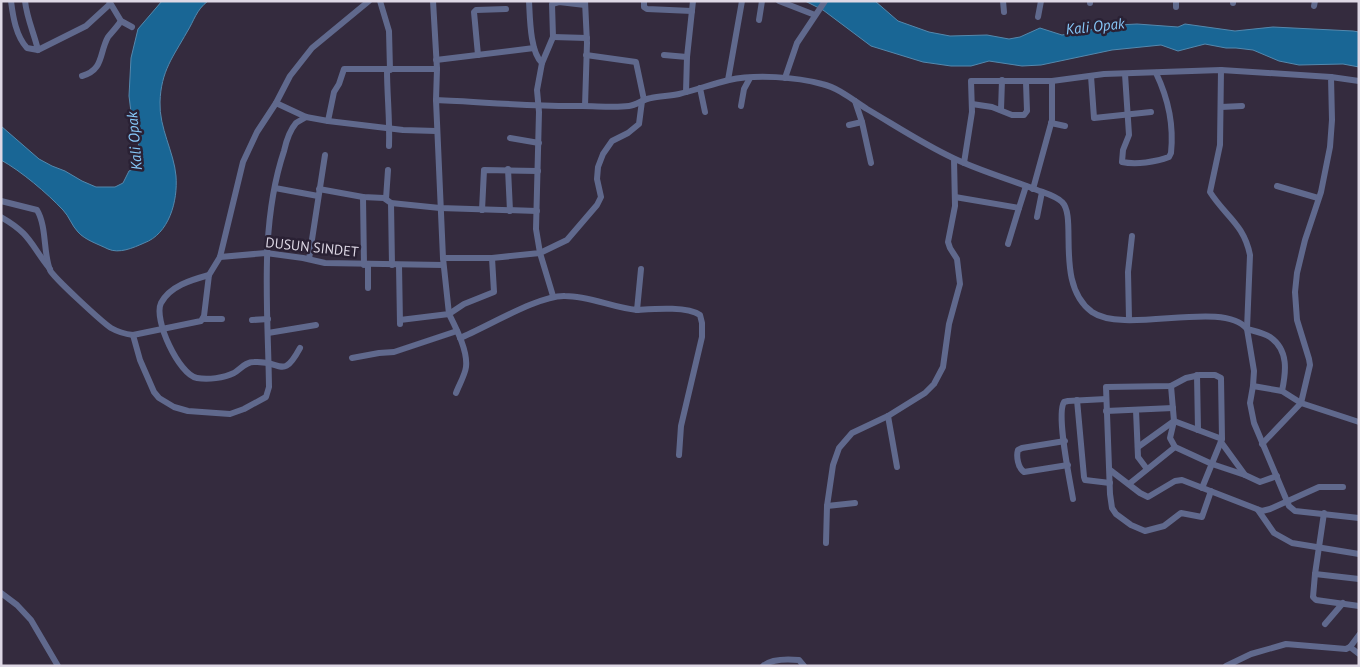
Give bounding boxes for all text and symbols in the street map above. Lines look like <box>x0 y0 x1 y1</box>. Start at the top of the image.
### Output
water label: Kali Opak <box>1065 13 1127 39</box>
water label: Kali Opak <box>122 110 146 171</box>
street label: DUSUN SINDET <box>265 233 360 261</box>

